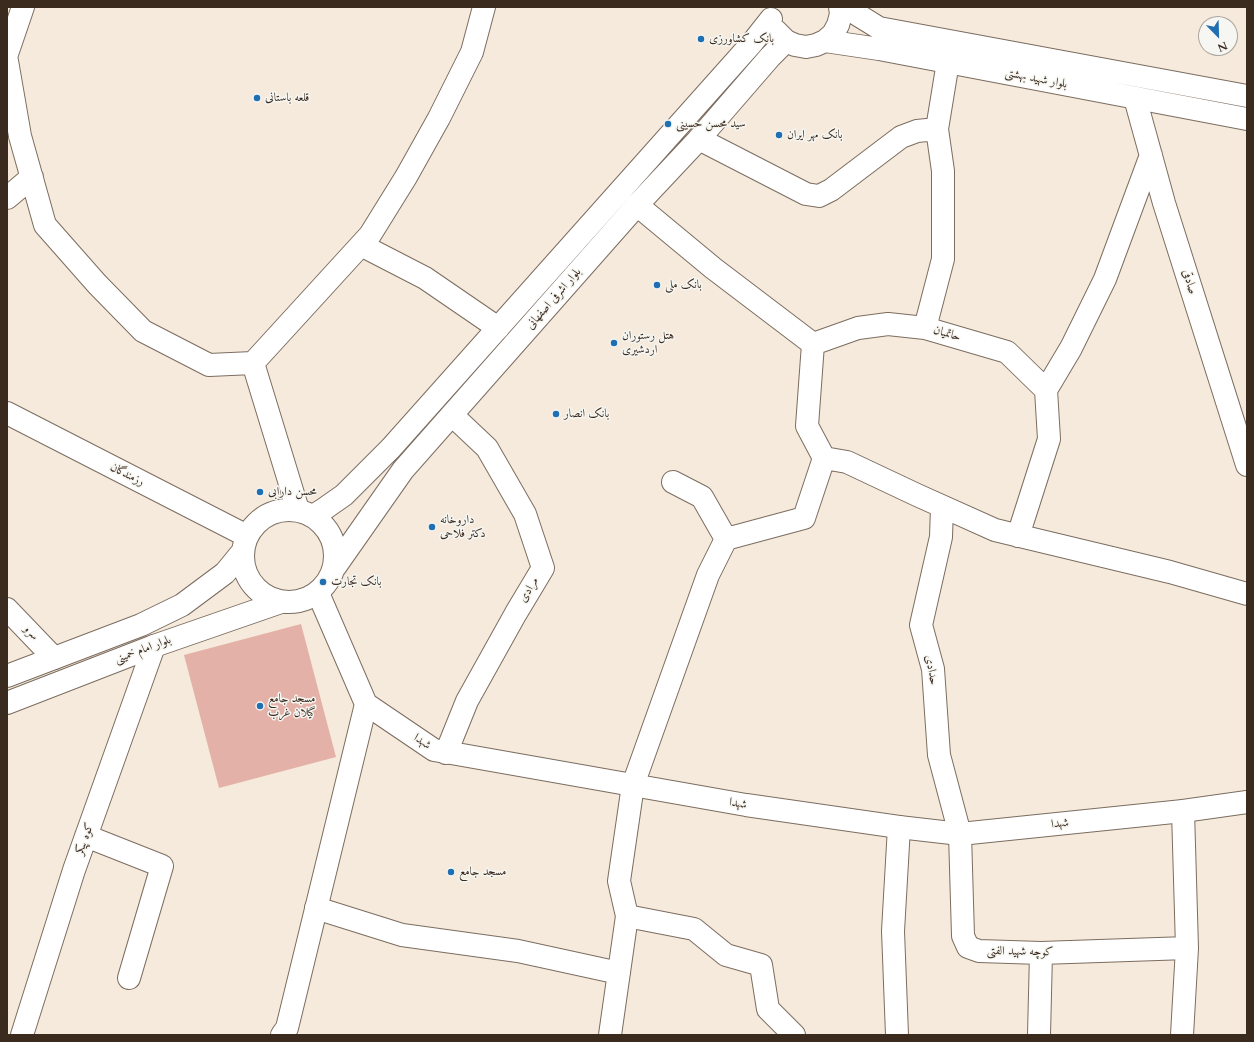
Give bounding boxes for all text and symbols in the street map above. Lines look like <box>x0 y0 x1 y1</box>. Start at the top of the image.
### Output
north arrow <box>1198 16 1238 56</box>
place label: بانک کشاورزی <box>709 32 774 46</box>
marker: بانک کشاورزی <box>696 34 706 44</box>
text: N <box>1215 38 1230 55</box>
street label: بلوار شهید بهشتی <box>1004 66 1068 92</box>
place label: قلعه باستانی <box>265 91 309 105</box>
marker: قلعه باستانی <box>252 93 262 103</box>
place label: سید محسن حسینی <box>676 117 746 131</box>
marker: سید محسن حسینی <box>663 119 673 129</box>
place label: بانک مهر ایران <box>787 128 843 142</box>
marker: بانک مهر ایران <box>774 130 784 140</box>
street label: بلوار اشرفی اصفهانی <box>523 265 585 333</box>
street label: صادقی <box>1178 268 1200 296</box>
place label: بانک ملی <box>665 278 702 292</box>
marker: بانک ملی <box>652 280 662 290</box>
street label: حاتمیان <box>932 323 962 345</box>
place label: هتل رستوران اردشیری <box>622 329 674 357</box>
marker: هتل رستوران اردشیری <box>609 338 619 348</box>
place label: بانک انصار <box>564 407 609 421</box>
marker: بانک انصار <box>551 409 561 419</box>
street label: رزمندگان <box>107 460 147 490</box>
place label: محسن دارابی <box>268 485 317 499</box>
marker: محسن دارابی <box>255 487 265 497</box>
place label: داروخانه دکتر فلاحی <box>440 513 486 541</box>
marker: داروخانه دکتر فلاحی <box>427 522 437 532</box>
place label: بانک تجارت <box>331 575 381 589</box>
street label: مرادی <box>516 575 542 605</box>
marker: بانک تجارت <box>318 577 328 587</box>
street label: سرو <box>20 622 42 644</box>
street label: بلوار امام خمینی <box>113 633 173 667</box>
street label: حدادی <box>921 654 941 686</box>
place label: مسجد جامع گیلان غرب <box>268 692 316 720</box>
marker: مسجد جامع گیلان غرب <box>255 701 265 711</box>
street label: شهدا <box>411 731 433 753</box>
street label: شهدا <box>728 795 748 813</box>
street label: شهدا <box>1050 816 1070 832</box>
street label: کوه پیکر <box>73 821 97 857</box>
place label: مسجد جامع <box>459 865 506 879</box>
marker: مسجد جامع <box>446 867 456 877</box>
street label: کوچه شهید الفتی <box>987 944 1053 960</box>

